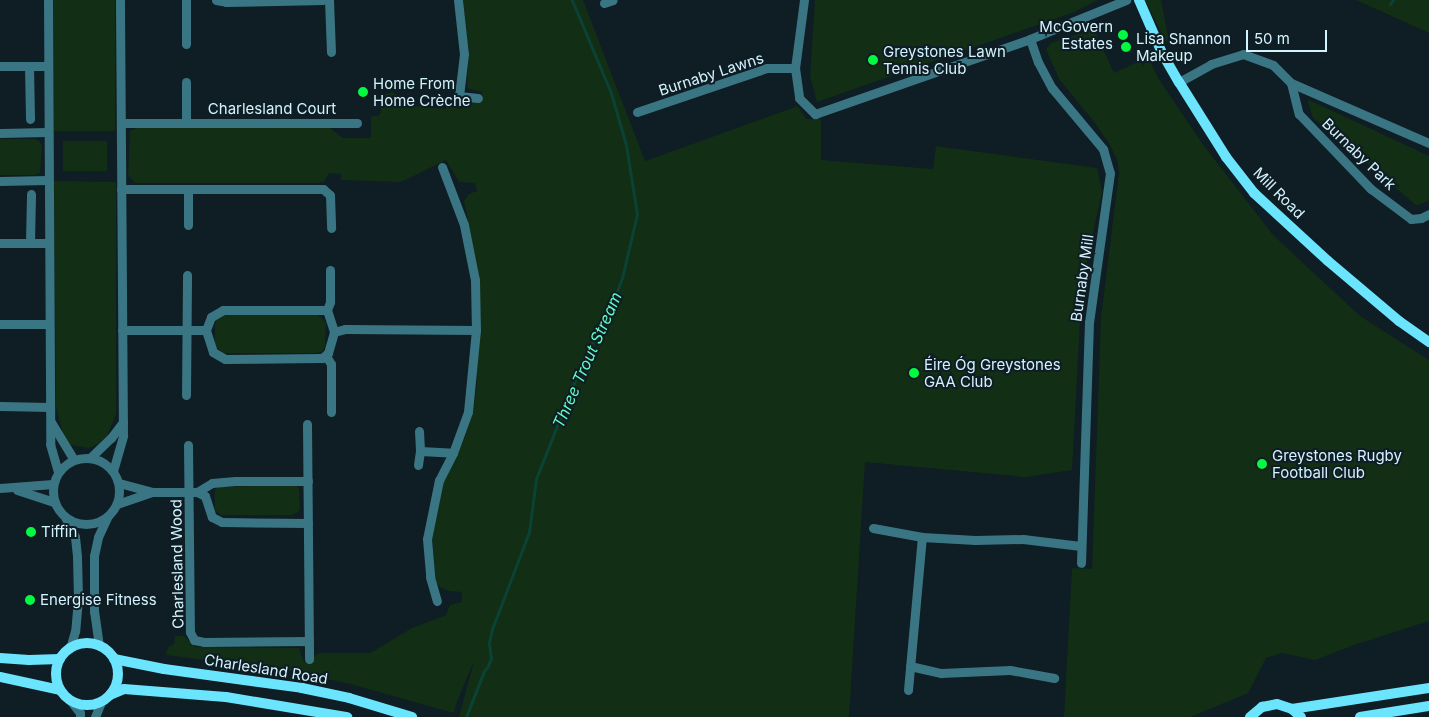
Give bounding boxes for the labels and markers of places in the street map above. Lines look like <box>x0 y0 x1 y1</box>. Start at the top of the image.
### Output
place label: McGovern Estates <box>1039 17 1113 52</box>
marker: McGovern Estates <box>1117 29 1129 41</box>
place label: Lisa Shannon Makeup <box>1136 29 1231 64</box>
marker: Lisa Shannon Makeup <box>1120 41 1132 53</box>
place label: Greystones Lawn Tennis Club <box>883 42 1006 77</box>
marker: Greystones Lawn Tennis Club <box>867 54 879 66</box>
place label: Home From Home Crèche <box>373 74 471 109</box>
marker: Home From Home Crèche <box>357 86 369 98</box>
place label: Éire Óg Greystones GAA Club <box>924 355 1061 390</box>
marker: Éire Óg Greystones GAA Club <box>908 367 920 379</box>
place label: Greystones Rugby Football Club <box>1272 446 1402 481</box>
marker: Greystones Rugby Football Club <box>1256 458 1268 470</box>
place label: Tiffin <box>41 523 77 541</box>
marker: Tiffin <box>25 526 37 538</box>
place label: Energise Fitness <box>40 591 157 609</box>
marker: Energise Fitness <box>24 594 36 606</box>

